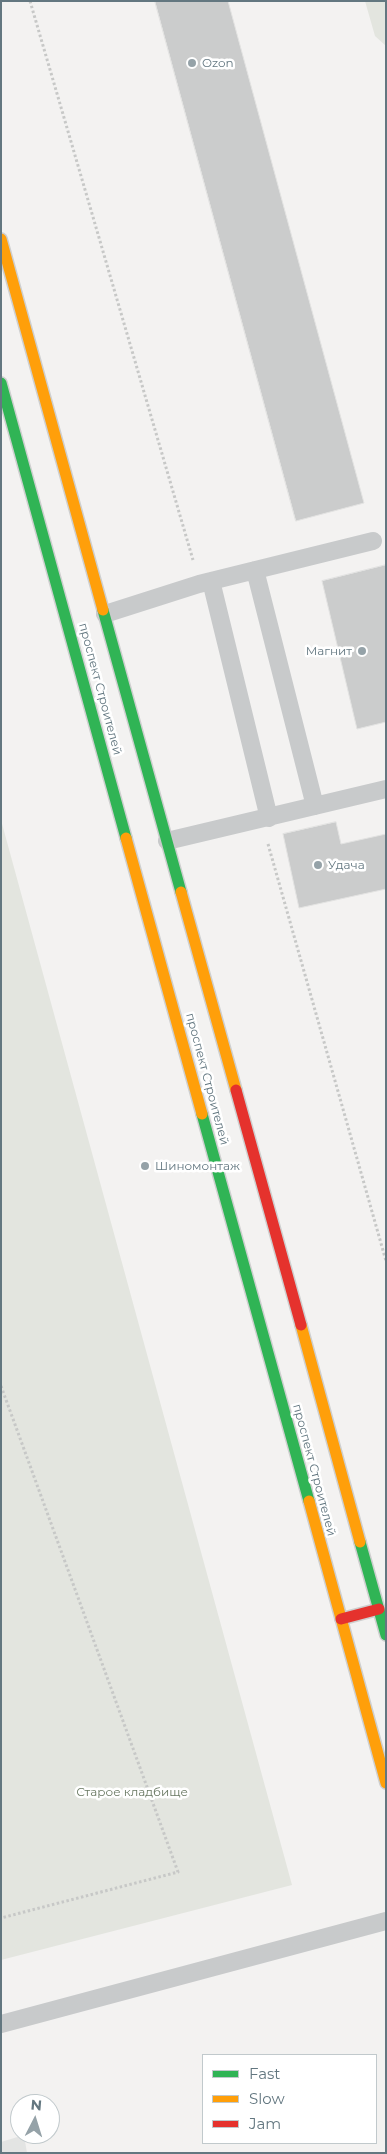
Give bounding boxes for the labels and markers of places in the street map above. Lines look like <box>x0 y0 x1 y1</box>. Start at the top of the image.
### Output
place label: Ozon <box>202 56 234 70</box>
marker: Ozon <box>186 57 198 69</box>
place label: Магнит <box>306 644 352 658</box>
marker: Магнит <box>356 645 368 657</box>
place label: Удача <box>328 858 365 872</box>
marker: Удача <box>312 859 324 871</box>
place label: Шиномонтаж <box>155 1159 240 1173</box>
marker: Шиномонтаж <box>139 1160 151 1172</box>

